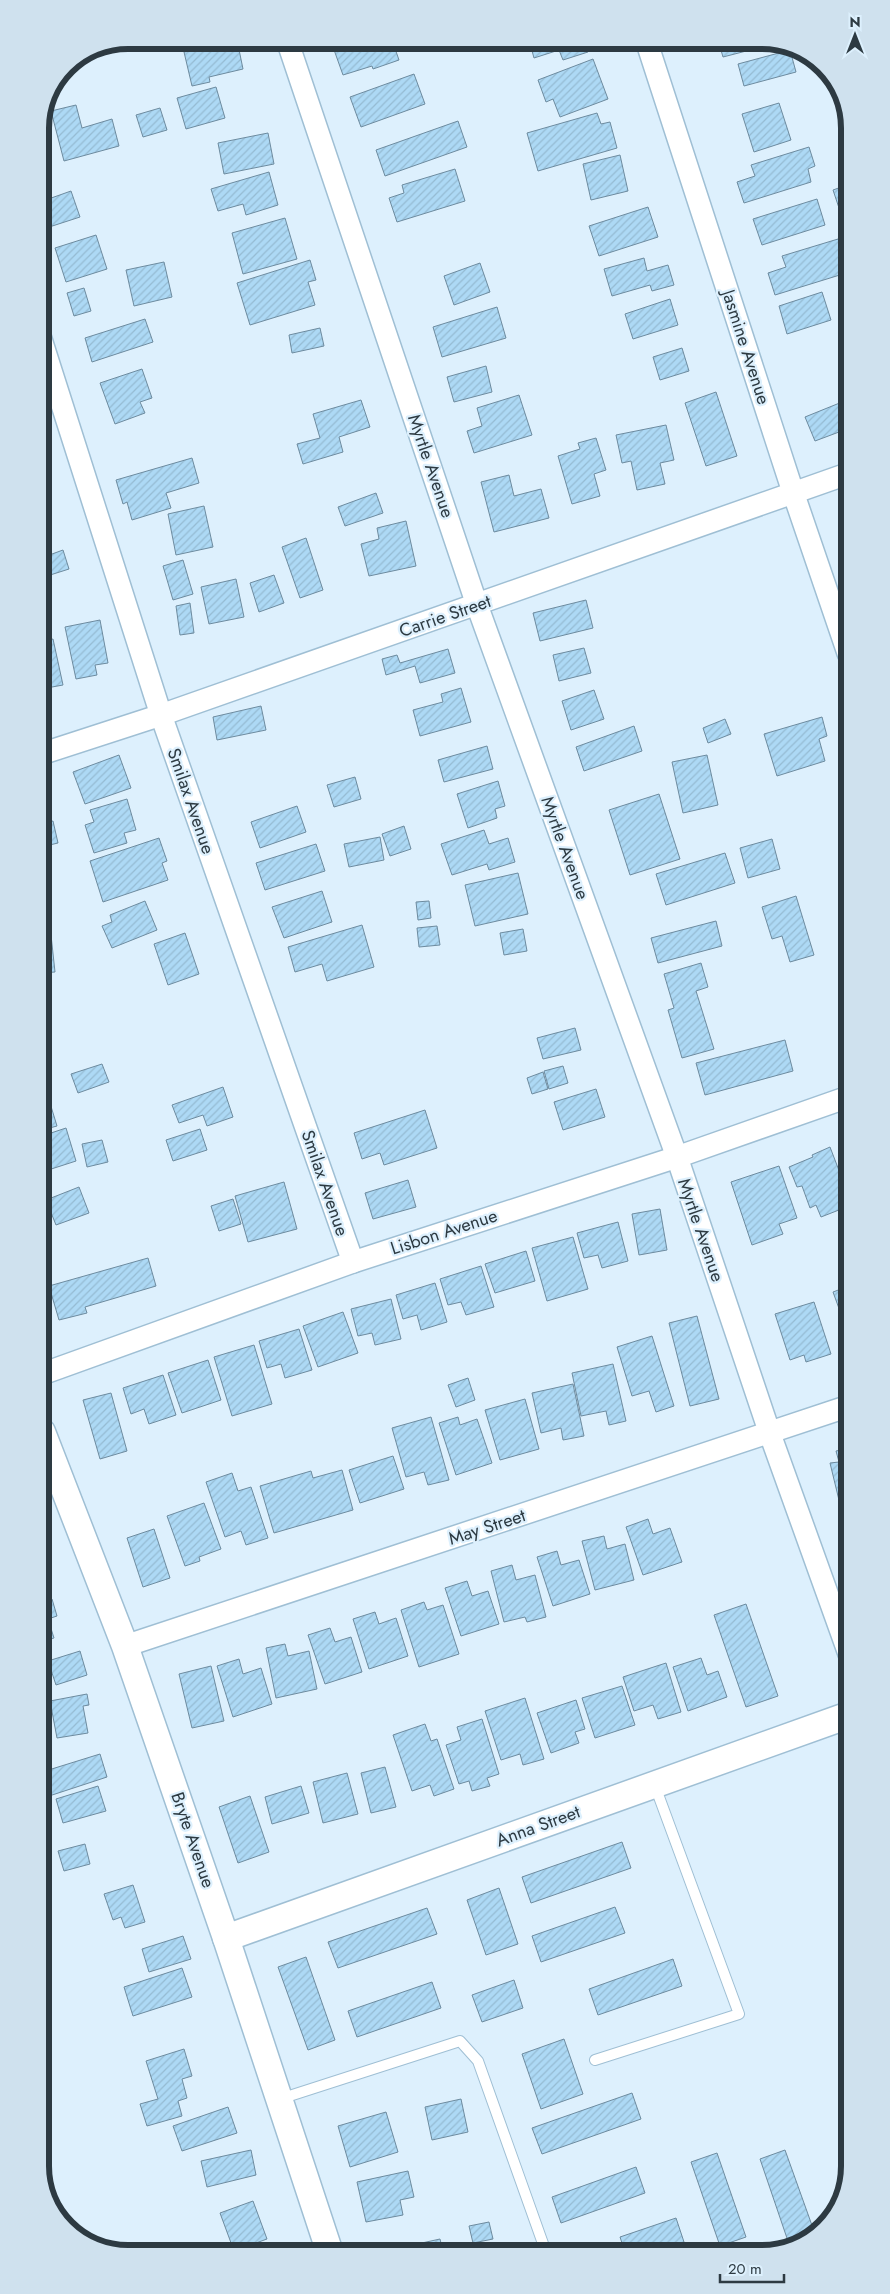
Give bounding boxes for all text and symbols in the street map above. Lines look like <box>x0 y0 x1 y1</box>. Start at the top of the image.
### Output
north arrow <box>830 10 880 60</box>
text: N <box>849 12 861 32</box>
street label: Jasmine Avenue <box>715 284 777 408</box>
street label: Myrtle Avenue <box>401 411 461 521</box>
street label: Carrie Street <box>396 588 495 644</box>
street label: Smilax Avenue <box>161 745 221 857</box>
street label: Myrtle Avenue <box>534 793 596 903</box>
street label: Smilax Avenue <box>295 1127 355 1239</box>
street label: Myrtle Avenue <box>671 1175 731 1285</box>
street label: Lisbon Avenue <box>387 1202 501 1262</box>
street label: May Street <box>445 1502 529 1552</box>
street label: Bryte Avenue <box>164 1789 222 1891</box>
street label: Anna Street <box>492 1799 584 1853</box>
scale bar <box>720 2252 784 2284</box>
text: 20 m <box>728 2258 762 2280</box>

